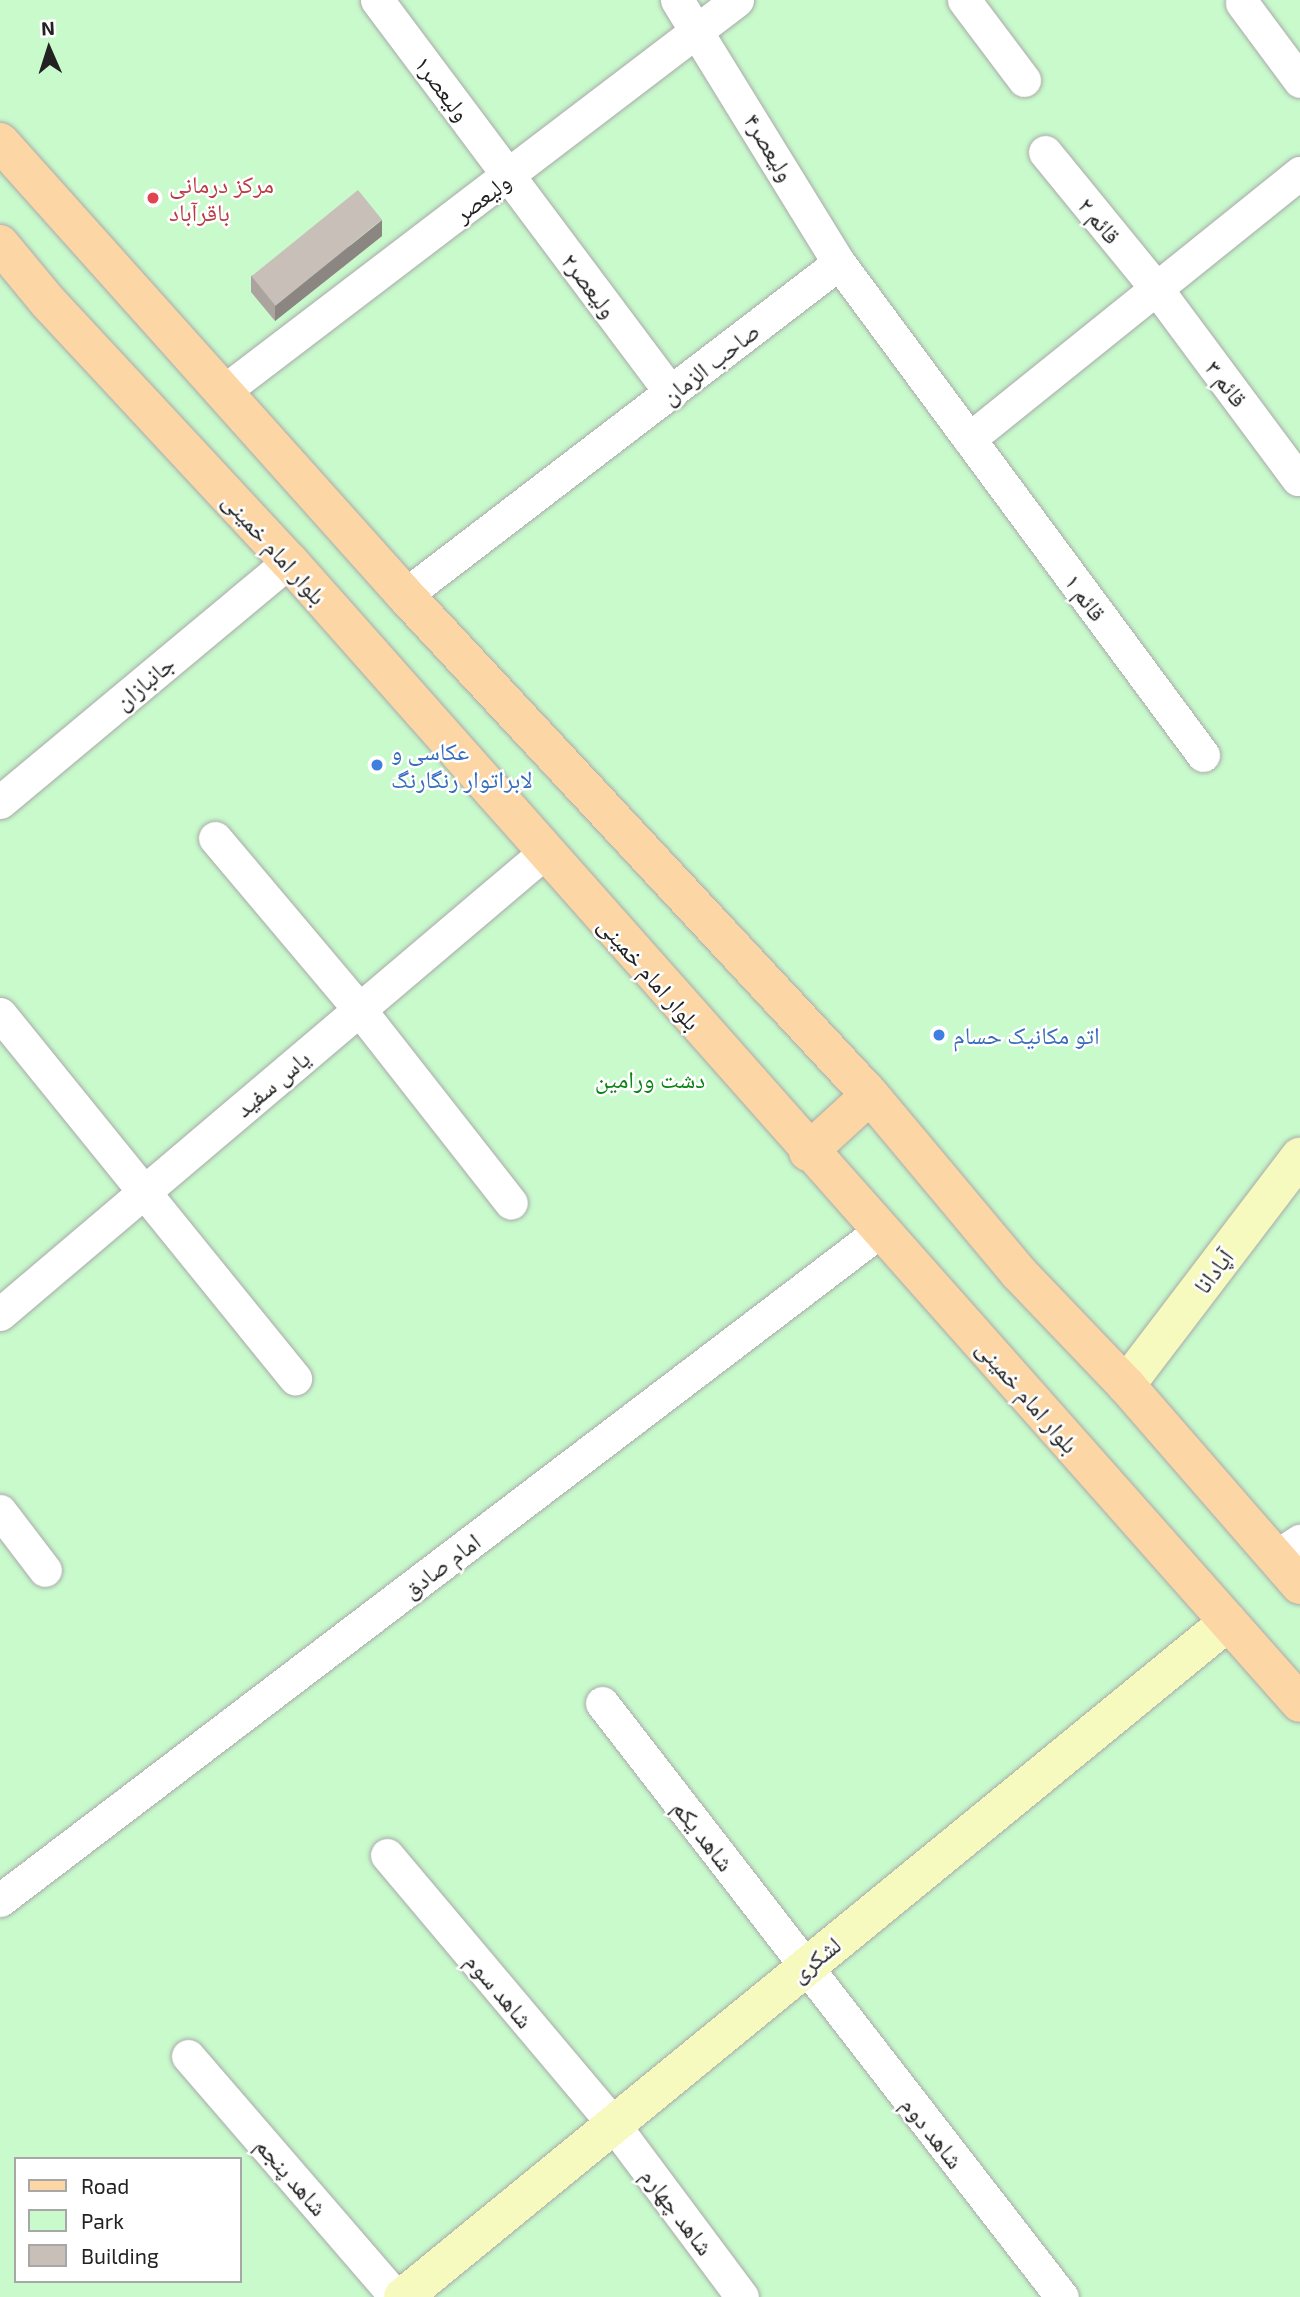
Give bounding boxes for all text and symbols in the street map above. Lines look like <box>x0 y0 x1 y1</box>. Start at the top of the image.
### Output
north arrow <box>14 14 84 84</box>
text: N <box>40 16 55 39</box>
street label: ولیعصر۱ <box>409 50 477 126</box>
street label: ولیعصر۴ <box>739 108 801 186</box>
street label: ولیعصر <box>448 166 516 228</box>
place label: مرکز درمانی باقرآباد <box>169 170 274 226</box>
marker: مرکز درمانی باقرآباد <box>143 188 163 208</box>
street label: قائم ۲ <box>1073 191 1127 249</box>
street label: ولیعصر۲ <box>556 247 624 323</box>
street label: صاحب الزمان <box>655 316 765 410</box>
street label: قائم ۳ <box>1200 354 1254 412</box>
street label: بلوار امام خمینی <box>217 486 333 610</box>
street label: قائم ۱ <box>1059 568 1113 626</box>
street label: جانبازان <box>108 648 180 716</box>
place label: عکاسی و لابراتوار رنگارنگ <box>391 737 533 793</box>
marker: عکاسی و لابراتوار رنگارنگ <box>369 757 385 773</box>
street label: بلوار امام خمینی <box>593 910 707 1036</box>
place label: اتو مکانیک حسام <box>953 1021 1100 1049</box>
marker: اتو مکانیک حسام <box>931 1027 947 1043</box>
street label: یاس سفید <box>229 1043 315 1123</box>
park label: دشت ورامین <box>595 1065 705 1093</box>
street label: آپادانا <box>1187 1243 1239 1299</box>
street label: بلوار امام خمینی <box>971 1333 1085 1459</box>
street label: امام صادق <box>396 1526 486 1604</box>
street label: شاهد یکم <box>667 1794 741 1876</box>
street label: لشکری <box>784 1930 846 1988</box>
street label: شاهد سوم <box>460 1946 540 2034</box>
street label: شاهد دوم <box>896 2090 970 2174</box>
street label: شاهد پنجم <box>250 2131 334 2221</box>
legend <box>14 2157 242 2283</box>
street label: شاهد چهارم <box>636 2161 720 2261</box>
text: Road <box>81 2173 129 2198</box>
text: Park <box>81 2208 124 2233</box>
text: Building <box>81 2243 159 2268</box>

